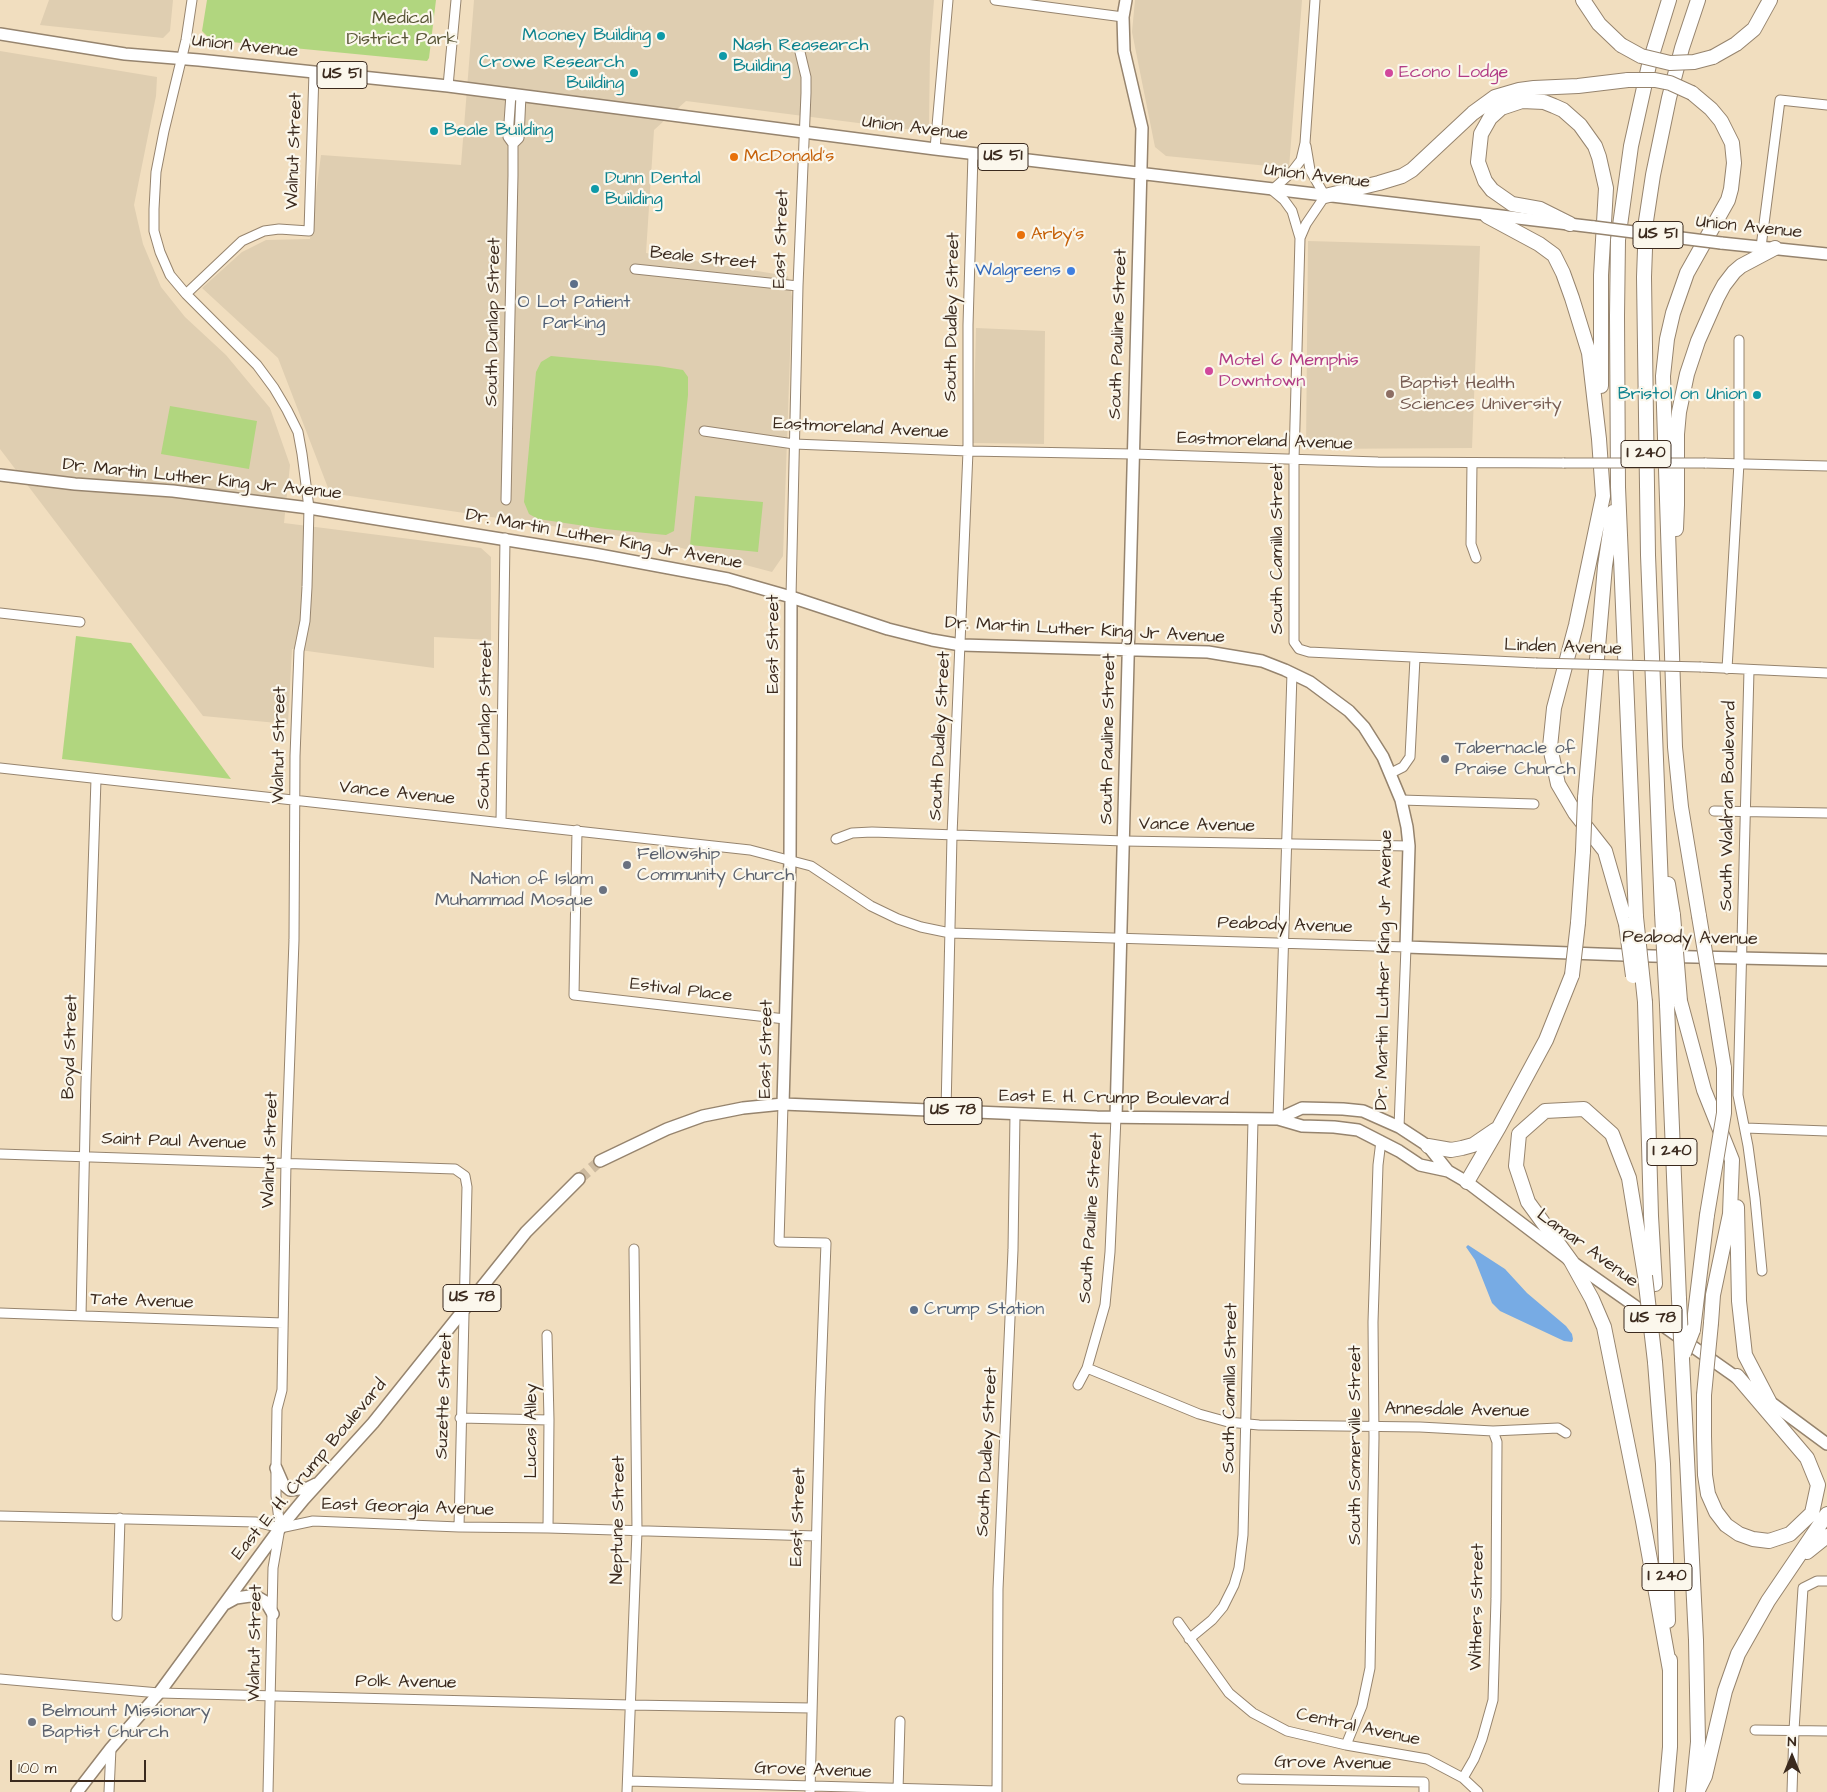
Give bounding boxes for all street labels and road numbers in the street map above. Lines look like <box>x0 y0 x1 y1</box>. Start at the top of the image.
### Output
street label: Union Avenue <box>191 31 299 63</box>
road number: US 51 <box>317 62 367 88</box>
street label: Walnut Street <box>282 92 308 210</box>
street label: Union Avenue <box>861 112 969 146</box>
road number: US 51 <box>978 144 1028 170</box>
street label: Union Avenue <box>1263 160 1371 194</box>
street label: East Street <box>769 189 795 289</box>
street label: Union Avenue <box>1695 212 1803 244</box>
road number: US 51 <box>1633 222 1683 248</box>
street label: South Dudley Street <box>941 232 965 402</box>
street label: South Dunlap Street <box>482 237 506 407</box>
street label: Beale Street <box>649 243 757 275</box>
street label: South Pauline Street <box>1105 248 1133 420</box>
street label: Eastmoreland Avenue <box>773 414 949 444</box>
street label: Eastmoreland Avenue <box>1177 428 1353 456</box>
road number: I 240 <box>1621 440 1671 468</box>
street label: Dr. Martin Luther King Jr Avenue <box>61 455 343 505</box>
street label: South Camilla Street <box>1267 464 1289 634</box>
street label: Dr. Martin Luther King Jr Avenue <box>464 505 744 575</box>
street label: East Street <box>763 595 785 693</box>
street label: Dr. Martin Luther King Jr Avenue <box>944 613 1226 649</box>
street label: Linden Avenue <box>1504 635 1622 661</box>
street label: South Dunlap Street <box>474 640 498 810</box>
street label: South Dudley Street <box>926 651 956 821</box>
street label: South Pauline Street <box>1097 653 1121 825</box>
street label: Walnut Street <box>268 686 292 804</box>
street label: South Waldran Boulevard <box>1716 701 1742 911</box>
street label: Vance Avenue <box>338 777 456 811</box>
street label: Vance Avenue <box>1139 814 1255 838</box>
street label: Dr. Martin Luther King Jr Avenue <box>1372 830 1398 1110</box>
street label: Peabody Avenue <box>1217 913 1353 939</box>
street label: Peabody Avenue <box>1622 927 1758 951</box>
street label: Estival Place <box>629 974 733 1008</box>
street label: Boyd Street <box>58 994 84 1100</box>
street label: East Street <box>755 999 779 1099</box>
street label: East E. H. Crump Boulevard <box>999 1086 1229 1112</box>
street label: Walnut Street <box>258 1091 284 1209</box>
road number: US 78 <box>924 1098 982 1124</box>
street label: Saint Paul Avenue <box>101 1129 247 1155</box>
street label: South Pauline Street <box>1075 1132 1109 1304</box>
road number: I 240 <box>1647 1138 1697 1166</box>
street label: Lamar Avenue <box>1532 1205 1642 1293</box>
road number: US 78 <box>443 1285 501 1312</box>
street label: Tate Avenue <box>90 1289 194 1315</box>
street label: South Camilla Street <box>1219 1303 1243 1473</box>
road number: US 78 <box>1624 1306 1682 1332</box>
street label: Suzette Street <box>432 1332 458 1460</box>
street label: South Somerville Street <box>1345 1345 1367 1545</box>
street label: South Dudley Street <box>973 1367 1003 1537</box>
street label: East E. H. Crump Boulevard <box>228 1375 392 1565</box>
street label: Lucas Alley <box>521 1383 543 1479</box>
street label: Annesdale Avenue <box>1384 1399 1530 1423</box>
street label: Neptune Street <box>607 1455 631 1585</box>
street label: East Street <box>786 1467 812 1567</box>
street label: East Georgia Avenue <box>321 1494 495 1522</box>
street label: Withers Street <box>1466 1543 1490 1671</box>
road number: I 240 <box>1642 1564 1692 1590</box>
street label: Walnut Street <box>244 1584 268 1702</box>
street label: Polk Avenue <box>355 1671 457 1695</box>
street label: Central Avenue <box>1294 1704 1422 1752</box>
street label: Grove Avenue <box>1274 1752 1392 1776</box>
street label: Grove Avenue <box>754 1758 872 1784</box>

